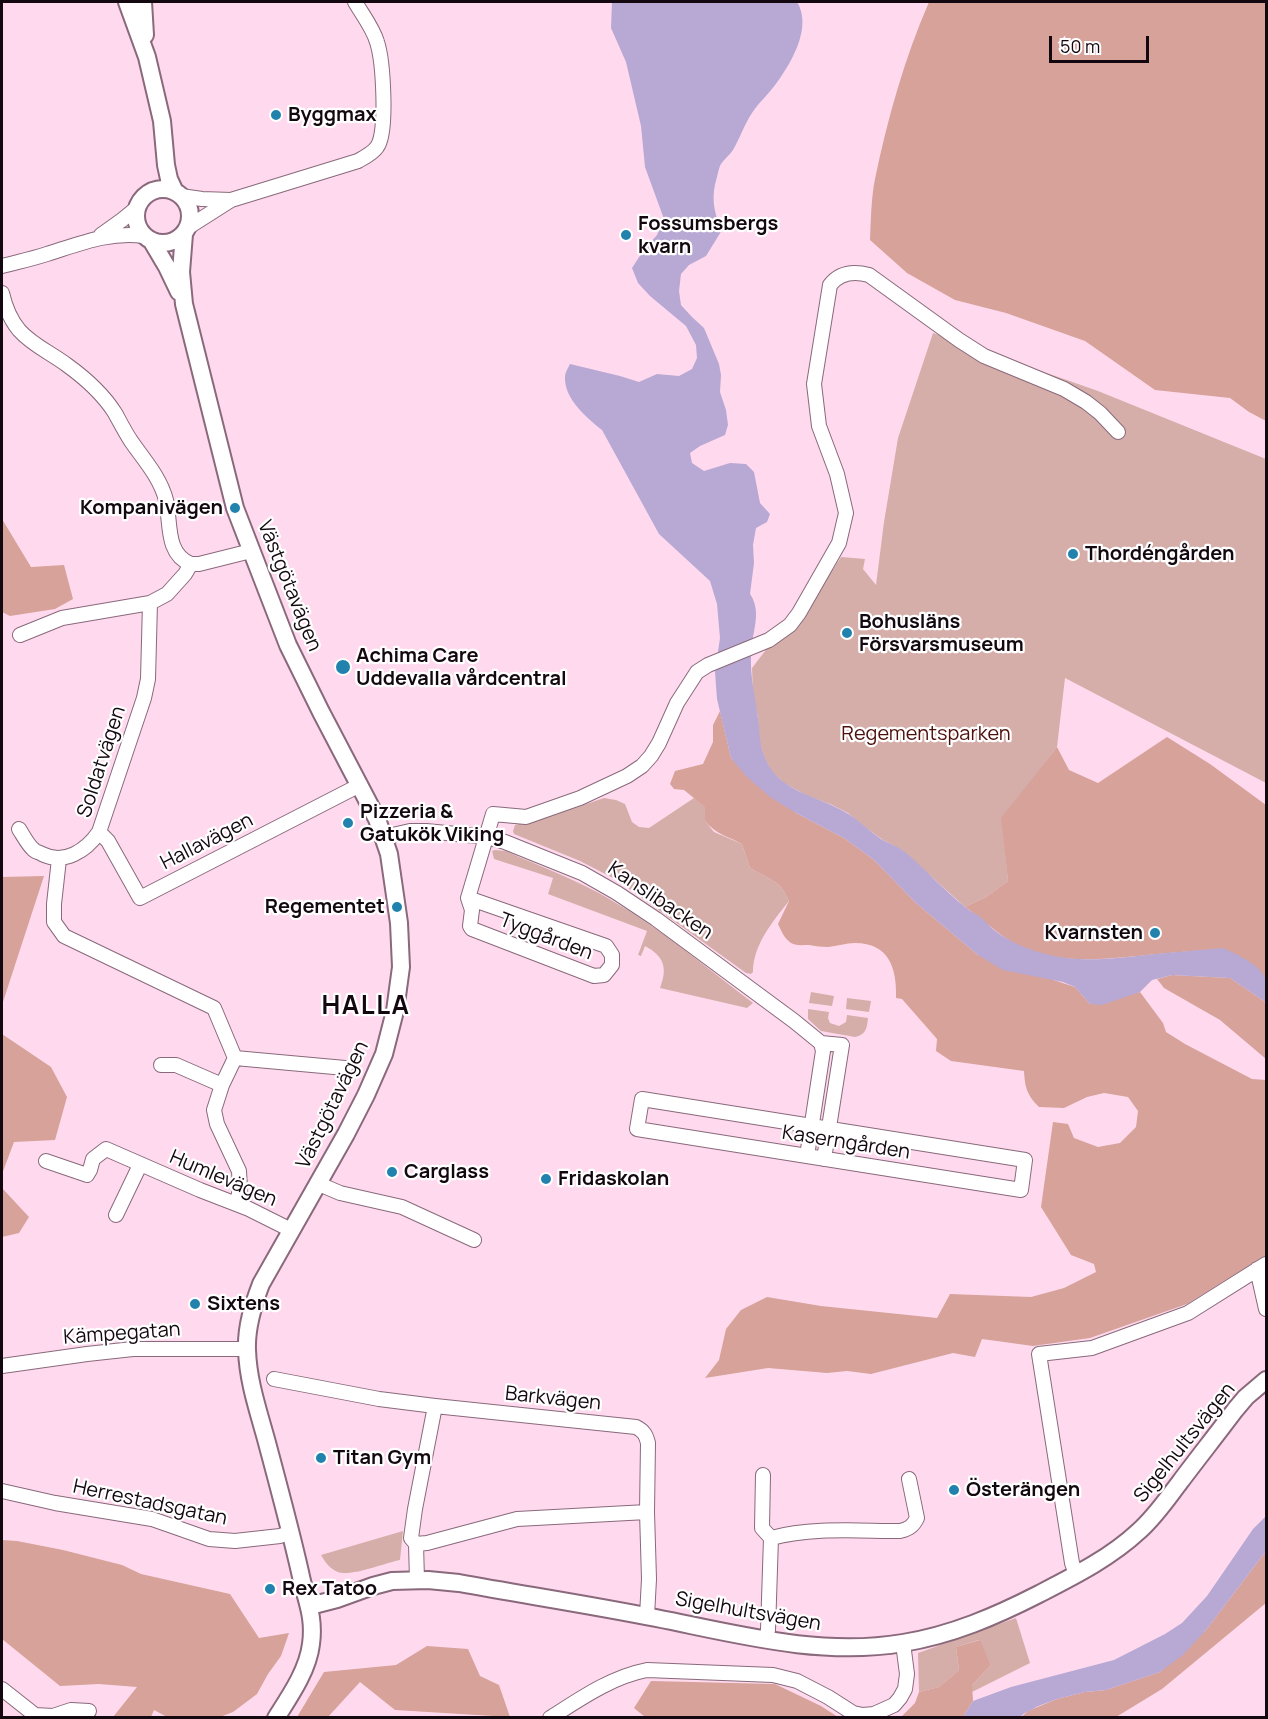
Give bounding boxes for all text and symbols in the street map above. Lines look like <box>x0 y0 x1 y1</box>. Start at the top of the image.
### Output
scale bar <box>1052 24 1152 62</box>
text: 50 m <box>1060 34 1100 58</box>
place label: Byggmax <box>288 103 377 127</box>
marker: Byggmax <box>269 108 283 122</box>
place label: Fossumsbergs kvarn <box>638 212 778 259</box>
marker: Fossumsbergs kvarn <box>619 228 633 242</box>
place label: Kompanivägen <box>80 496 223 520</box>
marker: Kompanivägen <box>228 501 242 515</box>
street label: Västgötavägen <box>252 517 326 655</box>
place label: Thordéngården <box>1085 542 1235 566</box>
marker: Thordéngården <box>1066 547 1080 561</box>
place label: Bohusläns Försvarsmuseum <box>859 610 1024 657</box>
marker: Bohusläns Försvarsmuseum <box>840 626 854 640</box>
place label: Achima Care Uddevalla vårdcentral <box>356 644 567 691</box>
marker: Achima Care Uddevalla vårdcentral <box>334 658 352 676</box>
street label: Soldatvägen <box>73 703 131 821</box>
park label: Regementsparken <box>841 722 1011 746</box>
place label: Pizzeria & Gatukök Viking <box>360 800 504 847</box>
street label: Hallavägen <box>157 808 257 876</box>
marker: Pizzeria & Gatukök Viking <box>341 816 355 830</box>
street label: Kanslibacken <box>603 857 717 945</box>
place label: Regementet <box>265 895 385 919</box>
marker: Regementet <box>390 900 404 914</box>
street label: Tyggården <box>496 908 596 966</box>
place label: Kvarnsten <box>1044 921 1143 945</box>
marker: Kvarnsten <box>1148 926 1162 940</box>
district label: HALLA <box>322 991 410 1023</box>
street label: Västgötavägen <box>292 1037 374 1173</box>
street label: Kaserngården <box>780 1121 912 1165</box>
street label: Humlevägen <box>166 1146 280 1212</box>
place label: Carglass <box>404 1160 489 1184</box>
marker: Carglass <box>385 1165 399 1179</box>
place label: Fridaskolan <box>558 1167 669 1191</box>
marker: Fridaskolan <box>539 1172 553 1186</box>
place label: Sixtens <box>207 1292 280 1316</box>
marker: Sixtens <box>188 1297 202 1311</box>
street label: Kämpegatan <box>63 1318 181 1350</box>
street label: Sigelhultsvägen <box>1129 1378 1241 1508</box>
street label: Barkvägen <box>504 1382 602 1416</box>
place label: Titan Gym <box>333 1446 431 1470</box>
marker: Titan Gym <box>314 1451 328 1465</box>
street label: Herrestadsgatan <box>71 1475 229 1531</box>
place label: Österängen <box>966 1478 1080 1502</box>
marker: Österängen <box>947 1483 961 1497</box>
place label: Rex Tatoo <box>282 1577 377 1601</box>
marker: Rex Tatoo <box>263 1582 277 1596</box>
street label: Sigelhultsvägen <box>673 1587 823 1637</box>

